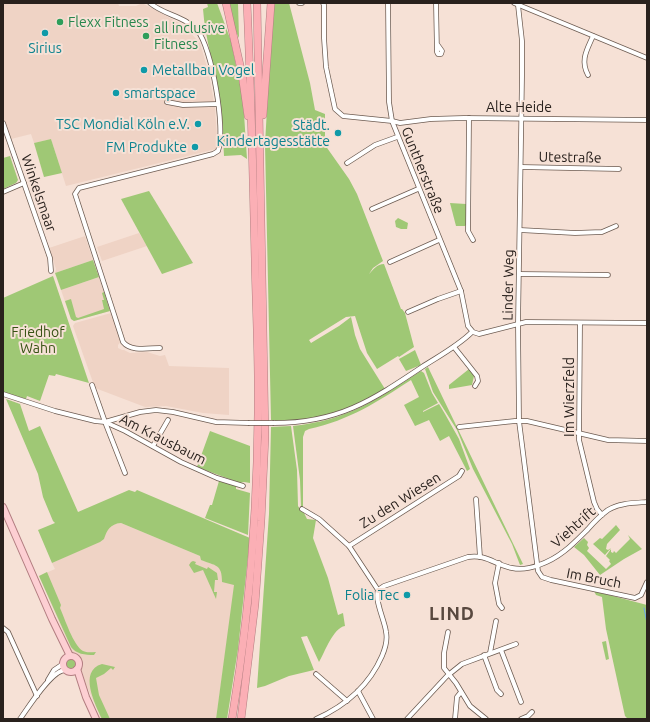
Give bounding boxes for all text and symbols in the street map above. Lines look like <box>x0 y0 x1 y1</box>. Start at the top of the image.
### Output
place label: Flexx Fitness <box>68 14 149 30</box>
marker: Flexx Fitness <box>55 17 65 27</box>
place label: all inclusive Fitness <box>154 20 225 52</box>
marker: Sirius <box>40 28 50 38</box>
marker: all inclusive Fitness <box>141 31 151 41</box>
place label: Sirius <box>28 40 62 56</box>
place label: Metallbau Vogel <box>152 62 255 78</box>
marker: Metallbau Vogel <box>139 65 149 75</box>
place label: smartspace <box>124 85 196 101</box>
marker: smartspace <box>111 88 121 98</box>
street label: Alte Heide <box>486 99 552 115</box>
place label: TSC Mondial Köln e.V. <box>56 116 190 132</box>
place label: Städt. Kindertagesstätte <box>217 117 330 149</box>
marker: TSC Mondial Köln e.V. <box>193 119 203 129</box>
street label: Guntherstraße <box>398 124 448 216</box>
marker: Städt. Kindertagesstätte <box>333 128 343 138</box>
place label: FM Produkte <box>106 139 187 155</box>
marker: FM Produkte <box>190 142 200 152</box>
street label: Utestraße <box>538 148 602 166</box>
street label: Winkelsmaar <box>18 152 60 234</box>
street label: Linder Weg <box>499 249 517 321</box>
park label: Friedhof Wahn <box>11 324 65 356</box>
street label: Im Wierzfeld <box>561 357 577 437</box>
street label: Am Krausbaum <box>117 410 209 468</box>
street label: Zu den Wiesen <box>357 469 443 531</box>
street label: Viehtrift <box>548 503 599 551</box>
street label: Im Bruch <box>565 565 623 591</box>
place label: Folia Tec <box>345 587 399 603</box>
marker: Folia Tec <box>402 590 412 600</box>
district label: LIND <box>429 603 475 623</box>

